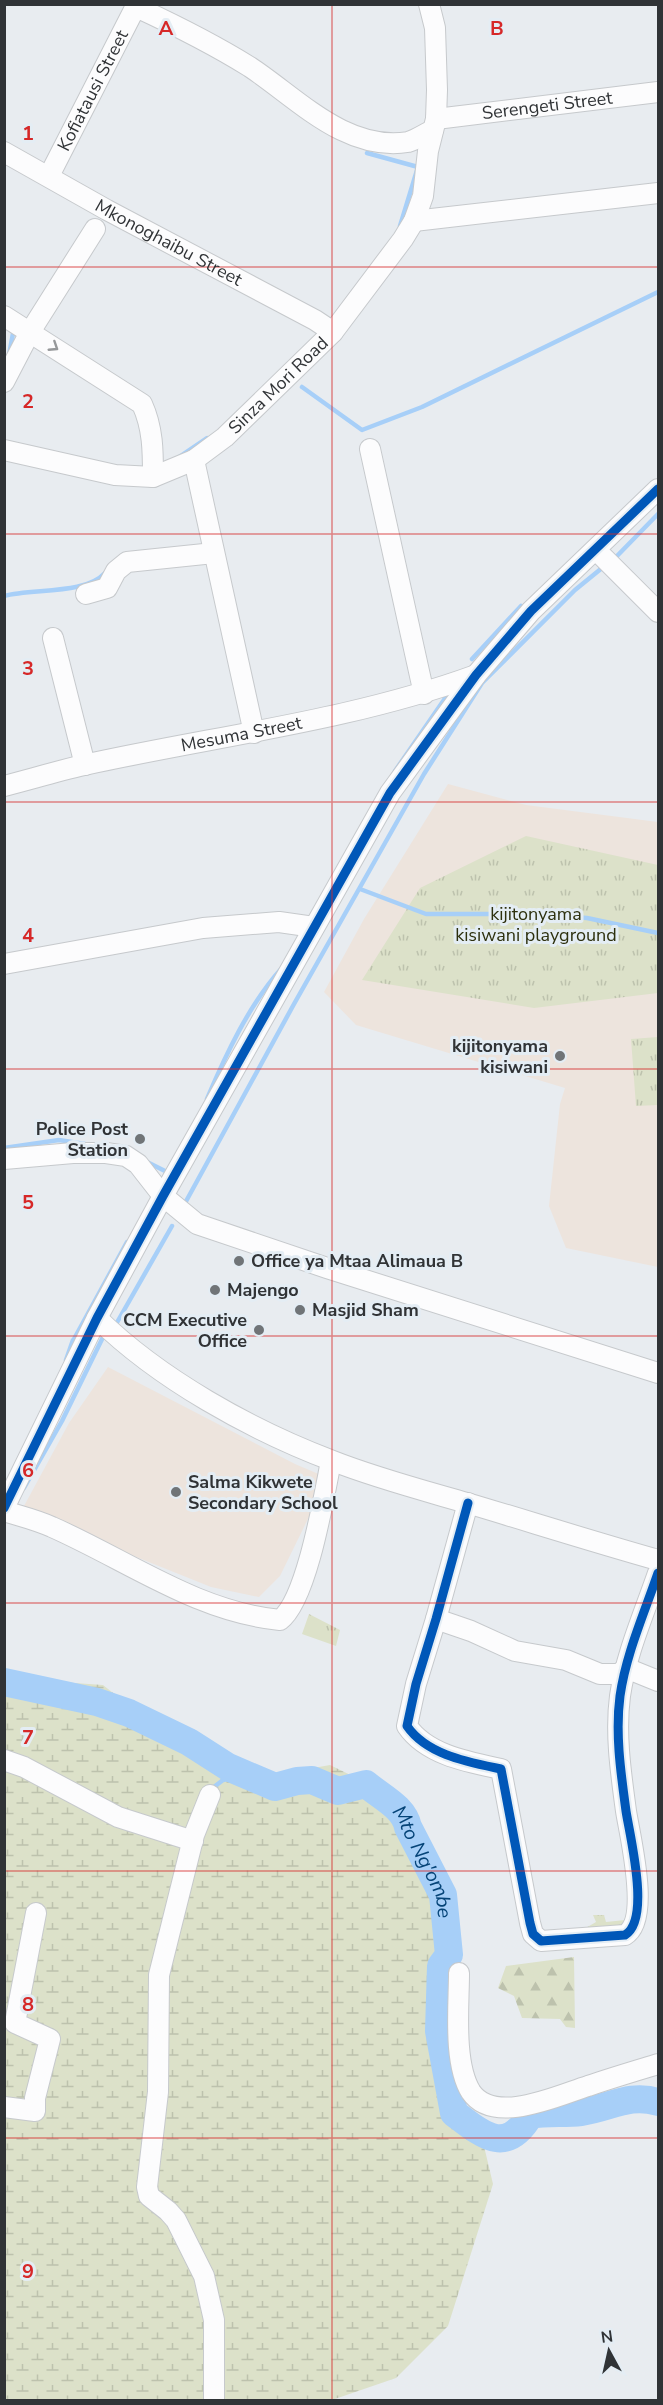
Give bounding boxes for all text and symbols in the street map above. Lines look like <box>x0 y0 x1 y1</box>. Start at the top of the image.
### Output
text: A <box>159 15 174 42</box>
text: B <box>490 15 504 42</box>
street label: Kofiatausi Street <box>52 25 134 155</box>
street label: Serengeti Street <box>481 86 614 125</box>
text: 1 <box>22 120 34 147</box>
street label: Mkonoghaibu Street <box>91 194 247 292</box>
street label: Sinza Mori Road <box>223 331 333 439</box>
one-way arrow <box>47 340 58 351</box>
text: 2 <box>22 388 34 415</box>
text: 3 <box>22 655 34 682</box>
street label: Mesuma Street <box>179 711 305 757</box>
park label: kijitonyama kisiwani playground <box>455 902 617 947</box>
text: 4 <box>22 922 34 949</box>
place label: kijitonyama kisiwani <box>452 1034 548 1079</box>
marker: kijitonyama kisiwani <box>553 1049 567 1063</box>
place label: Police Post Station <box>36 1117 128 1162</box>
marker: Police Post Station <box>133 1132 147 1146</box>
text: 5 <box>22 1189 34 1216</box>
place label: Office ya Mtaa Alimaua B <box>251 1249 463 1273</box>
marker: Office ya Mtaa Alimaua B <box>232 1254 246 1268</box>
place label: Majengo <box>227 1278 299 1302</box>
marker: Majengo <box>208 1283 222 1297</box>
place label: Masjid Sham <box>312 1298 419 1322</box>
marker: Masjid Sham <box>293 1303 307 1317</box>
place label: CCM Executive Office <box>123 1308 247 1353</box>
marker: CCM Executive Office <box>252 1323 266 1337</box>
text: 6 <box>22 1457 34 1484</box>
place label: Salma Kikwete Secondary School <box>188 1470 338 1515</box>
marker: Salma Kikwete Secondary School <box>169 1485 183 1499</box>
text: 7 <box>22 1724 34 1751</box>
water label: Mto Ng'ombe <box>386 1800 458 1920</box>
text: 8 <box>22 1991 34 2018</box>
text: 9 <box>22 2258 34 2285</box>
north arrow <box>579 2321 639 2381</box>
text: N <box>600 2325 615 2349</box>

